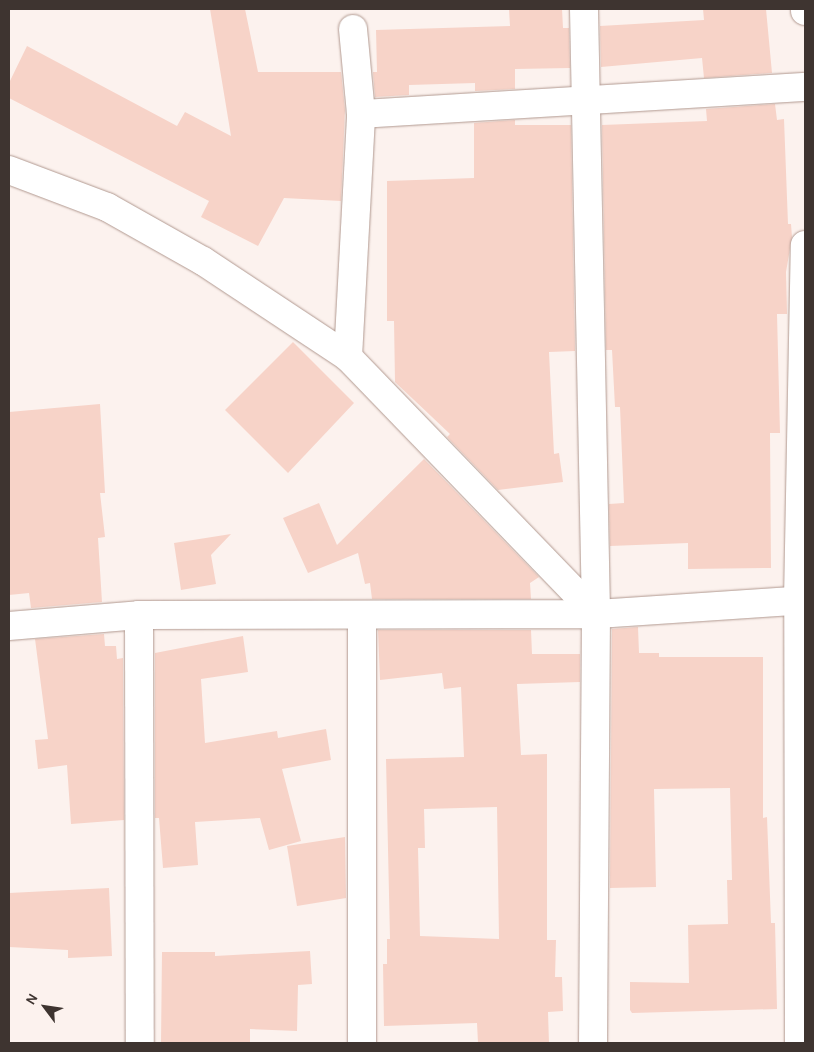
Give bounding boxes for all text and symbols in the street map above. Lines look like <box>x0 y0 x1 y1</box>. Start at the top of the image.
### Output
north arrow <box>20 982 70 1032</box>
text: N <box>22 990 42 1008</box>

